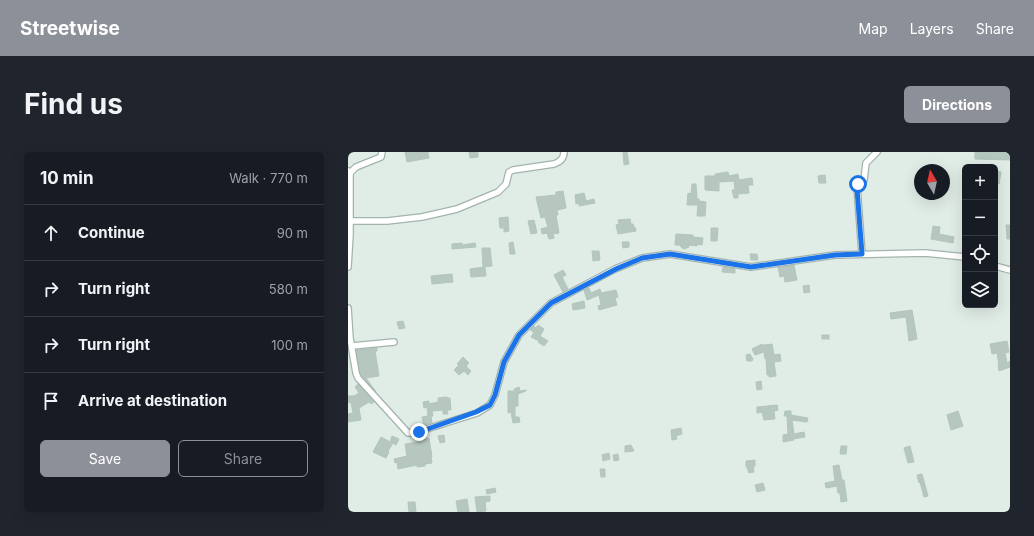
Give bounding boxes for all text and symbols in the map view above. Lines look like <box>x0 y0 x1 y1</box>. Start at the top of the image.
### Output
text: Streetwise <box>20 17 120 40</box>
text: Map <box>859 20 888 37</box>
text: Layers <box>910 20 954 37</box>
text: Share <box>976 20 1014 37</box>
button: Directions <box>904 86 1010 123</box>
text: Find us <box>24 87 123 121</box>
north arrow <box>914 164 950 200</box>
map controls <box>962 164 998 308</box>
button: + <box>962 164 998 200</box>
text: 10 min <box>40 168 94 188</box>
text: Walk · 770 m <box>229 170 308 186</box>
route start <box>849 175 867 193</box>
button: − <box>962 200 998 236</box>
icon: ahead <box>40 222 62 244</box>
text: Continue <box>78 223 145 242</box>
text: 90 m <box>277 225 308 241</box>
button: locate <box>962 236 998 272</box>
button: layers <box>962 272 998 308</box>
icon: right <box>40 278 62 300</box>
text: Turn right <box>78 279 150 298</box>
text: 580 m <box>269 281 308 297</box>
icon: right <box>40 334 62 356</box>
text: Turn right <box>78 335 150 354</box>
text: 100 m <box>271 337 308 353</box>
icon: arrive <box>40 390 62 412</box>
text: Arrive at destination <box>78 391 227 410</box>
route end <box>410 423 428 441</box>
button: Save <box>40 440 170 477</box>
button: Share <box>178 440 308 477</box>

